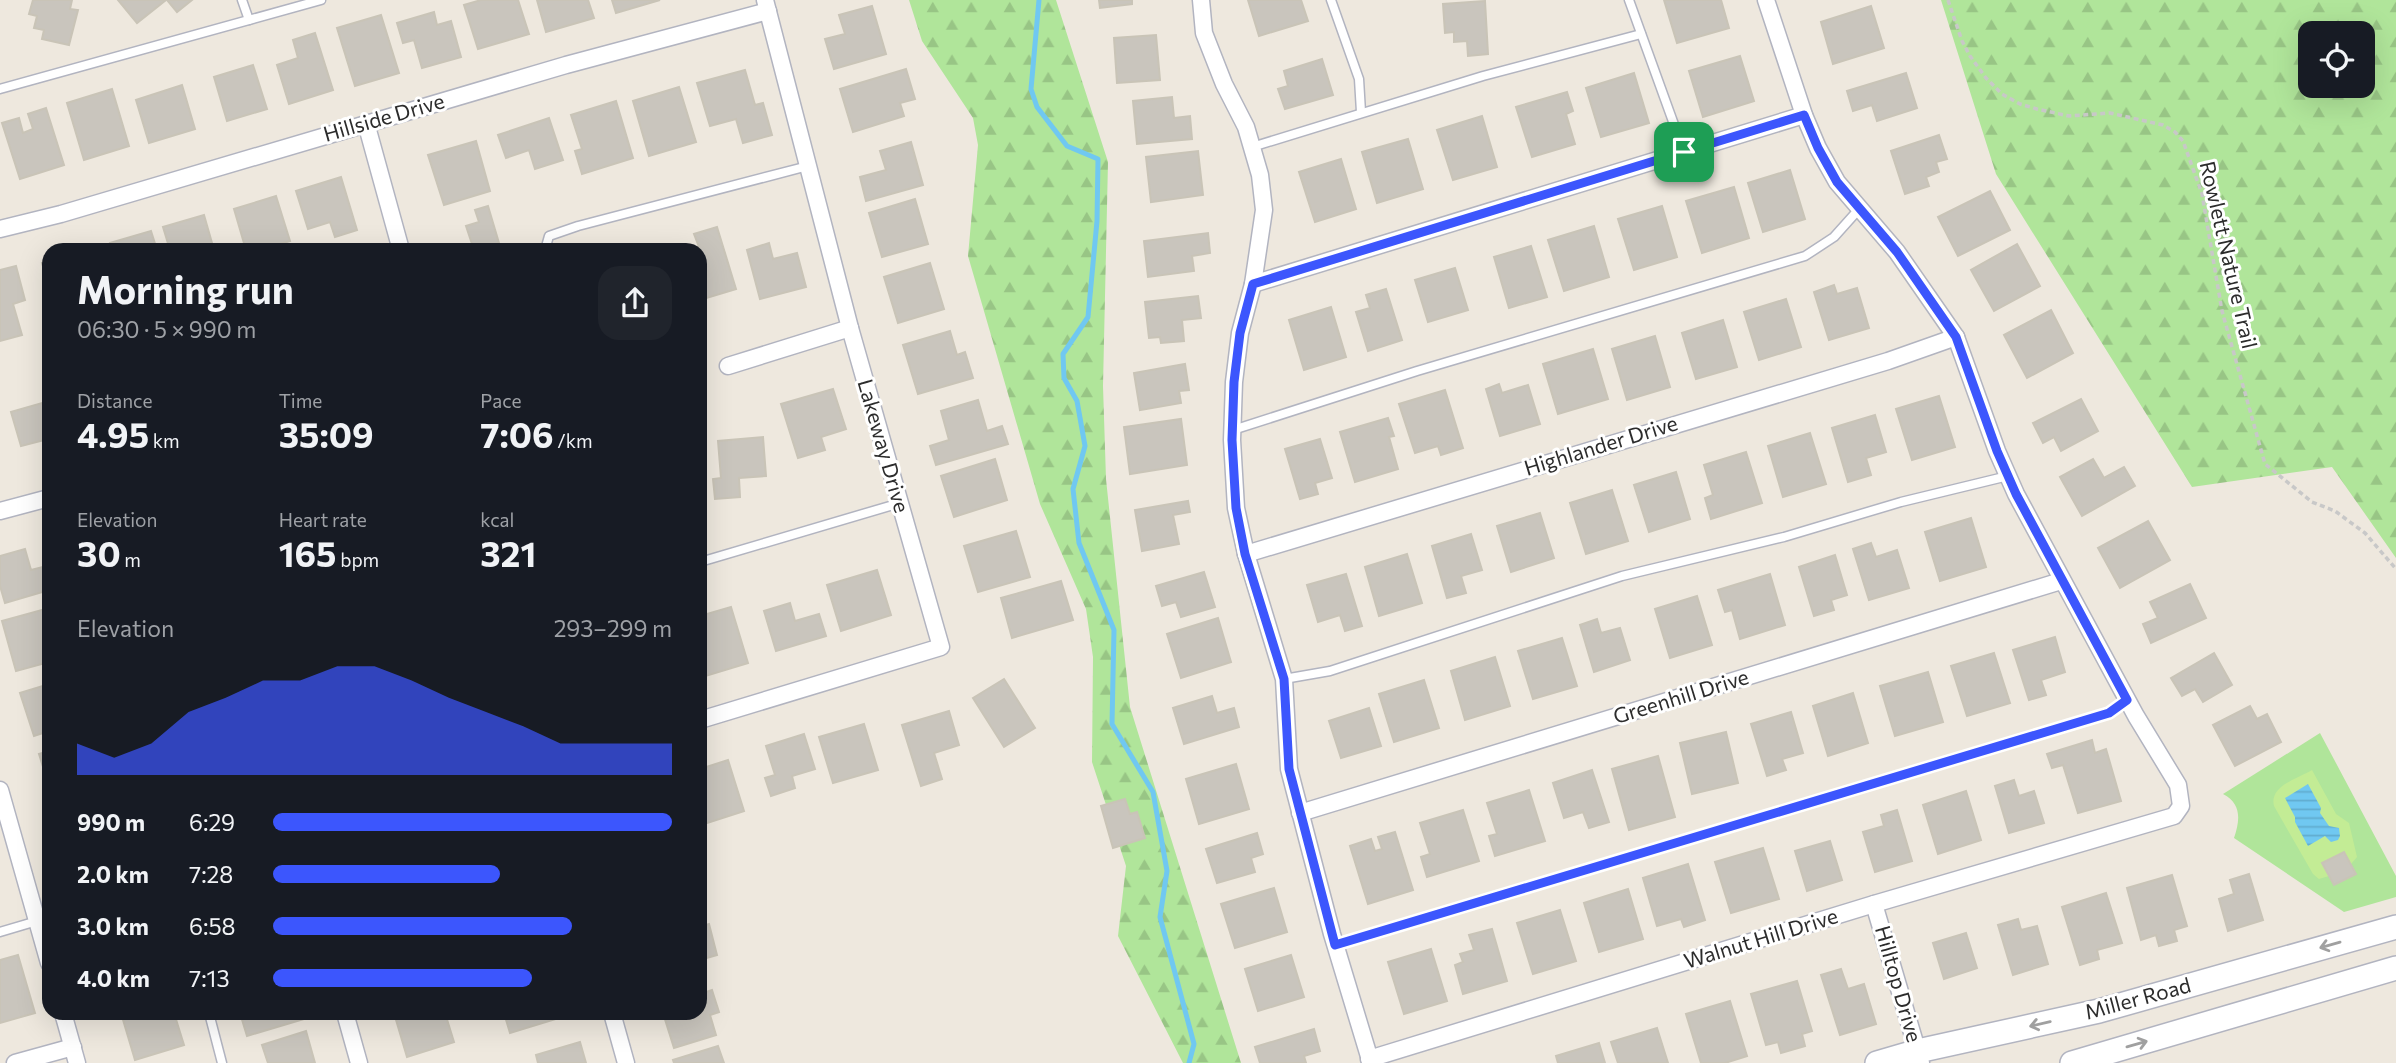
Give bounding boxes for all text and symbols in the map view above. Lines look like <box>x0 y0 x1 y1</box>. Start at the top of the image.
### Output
map controls <box>2298 21 2375 98</box>
button: locate <box>2298 21 2375 98</box>
street label: Hillside Drive <box>320 87 447 146</box>
pin <box>1654 122 1714 182</box>
icon: arrive <box>1665 133 1703 171</box>
street label: Rowlett Nature Trail <box>2196 158 2263 351</box>
text: Morning run <box>77 265 294 312</box>
button: share <box>598 266 672 340</box>
text: 06:30 · 5 × 990 m <box>77 315 256 343</box>
street label: Lakeway Drive <box>853 376 915 515</box>
text: Distance <box>77 389 153 412</box>
text: Time <box>279 389 322 412</box>
text: Pace <box>480 389 522 412</box>
street label: Highlander Drive <box>1521 409 1680 480</box>
text: 4.95 <box>77 412 149 455</box>
text: 35:09 <box>279 412 374 455</box>
text: 7:06 <box>480 412 554 455</box>
text: km <box>149 429 180 452</box>
text: /km <box>554 429 593 452</box>
text: Elevation <box>77 508 157 531</box>
text: Heart rate <box>279 508 367 531</box>
text: kcal <box>480 508 514 531</box>
text: 30 <box>77 531 121 574</box>
text: 165 <box>279 531 337 574</box>
text: 321 <box>480 531 536 574</box>
text: m <box>121 548 141 571</box>
text: bpm <box>337 548 379 571</box>
text: Elevation <box>77 614 174 642</box>
text: 293–299 m <box>554 614 672 642</box>
street label: Greenhill Drive <box>1610 663 1751 728</box>
text: 990 m <box>77 808 145 836</box>
text: 6:29 <box>189 808 235 836</box>
text: 2.0 km <box>77 860 149 888</box>
text: 7:28 <box>189 860 233 888</box>
street label: Walnut Hill Drive <box>1681 902 1841 973</box>
text: 3.0 km <box>77 912 149 940</box>
text: 6:58 <box>189 912 236 940</box>
street label: Hilltop Drive <box>1871 922 1928 1045</box>
one-way arrow <box>2320 940 2342 953</box>
text: 4.0 km <box>77 964 150 992</box>
text: 7:13 <box>189 964 230 992</box>
street label: Miller Road <box>2082 971 2193 1024</box>
one-way arrow <box>2029 1017 2052 1031</box>
one-way arrow <box>2126 1037 2148 1050</box>

